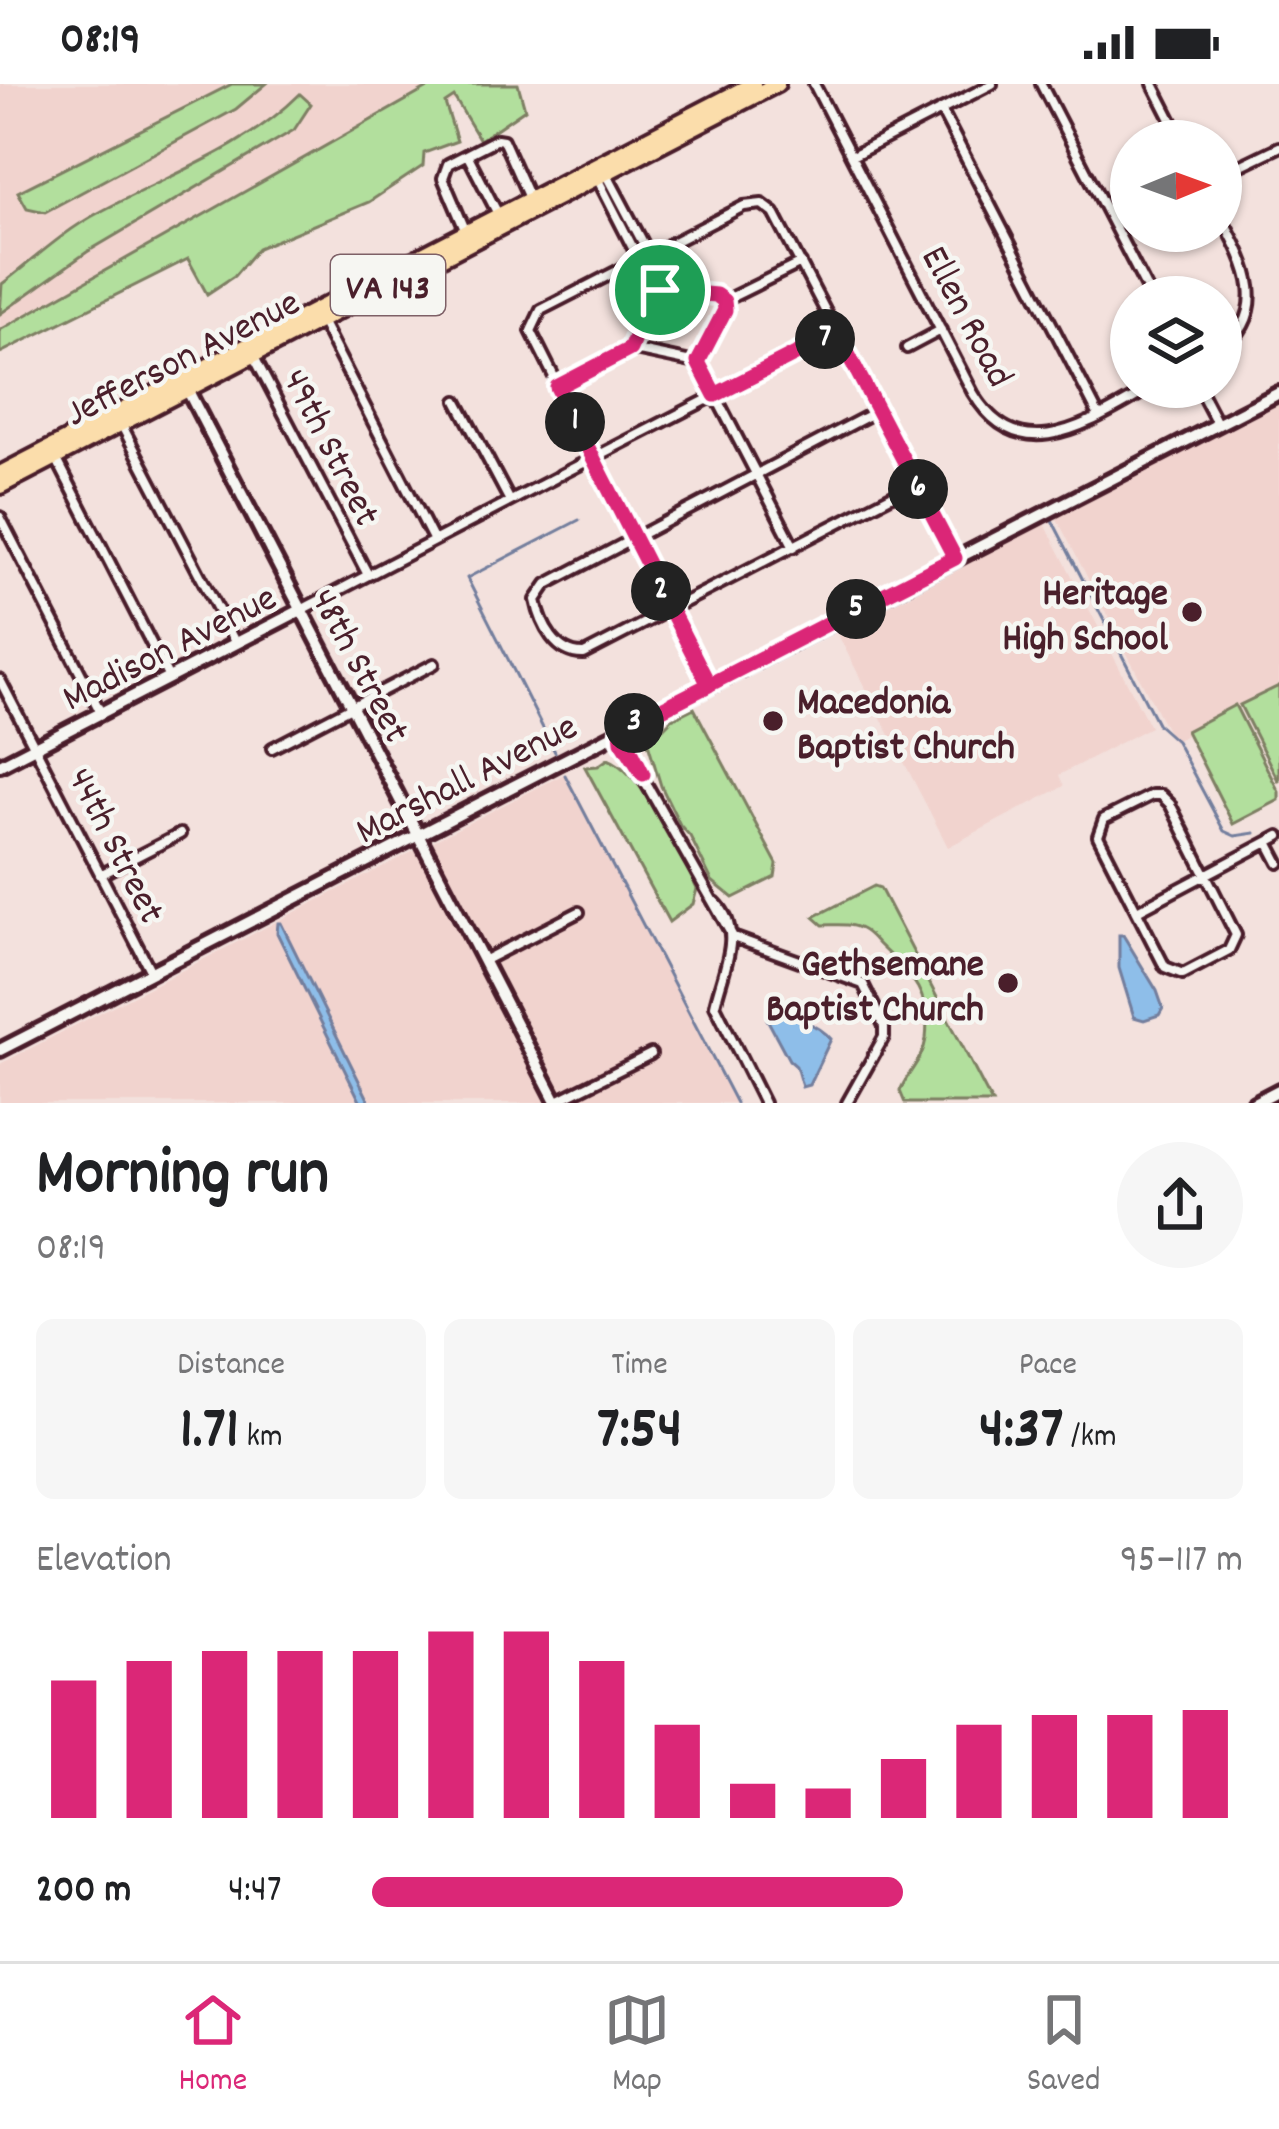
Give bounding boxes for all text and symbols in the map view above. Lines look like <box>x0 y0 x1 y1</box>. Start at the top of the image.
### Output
text: 08:19 <box>60 10 141 74</box>
north arrow <box>1110 120 1242 252</box>
map controls <box>1110 120 1242 408</box>
street label: Ellen Road <box>904 237 1025 399</box>
pin <box>609 239 711 341</box>
road number: VA 143 <box>331 255 445 315</box>
icon: arrive <box>627 257 693 323</box>
button: layers <box>1110 276 1242 408</box>
street label: Jefferson Avenue <box>57 278 311 444</box>
pin: 7 <box>795 309 855 369</box>
text: 7 <box>819 315 831 362</box>
street label: 49th Street <box>265 361 391 537</box>
pin: 1 <box>545 392 605 452</box>
text: 1 <box>571 398 579 445</box>
pin: 6 <box>888 459 948 519</box>
text: 6 <box>910 465 926 512</box>
pin: 2 <box>631 561 691 621</box>
text: 2 <box>654 567 668 614</box>
place label: Heritage High School <box>1002 569 1169 669</box>
street label: Madison Avenue <box>54 573 288 728</box>
pin: 5 <box>826 579 886 639</box>
street label: 48th Street <box>294 580 421 754</box>
text: 5 <box>848 585 864 632</box>
marker: Heritage High School <box>1179 599 1205 625</box>
place label: Macedonia Baptist Church <box>797 678 1015 778</box>
pin: 3 <box>604 693 664 753</box>
text: 3 <box>627 699 641 746</box>
street label: Marshall Avenue <box>347 702 588 861</box>
marker: Macedonia Baptist Church <box>760 708 786 734</box>
street label: 44th Street <box>50 759 176 934</box>
place label: Gethsemane Baptist Church <box>766 940 984 1040</box>
marker: Gethsemane Baptist Church <box>995 970 1021 996</box>
text: Morning run <box>36 1131 329 1225</box>
button: share <box>1117 1142 1243 1268</box>
text: 08:19 <box>36 1223 106 1278</box>
text: Distance <box>177 1343 285 1390</box>
text: Time <box>611 1343 668 1390</box>
text: Pace <box>1019 1343 1077 1390</box>
text: 1.71 <box>180 1390 239 1476</box>
text: 7:54 <box>597 1390 682 1476</box>
text: 4:37 <box>979 1390 1063 1476</box>
text: km <box>239 1415 283 1462</box>
text: /km <box>1063 1415 1117 1462</box>
text: Elevation <box>36 1535 172 1590</box>
text: 95–117 m <box>1120 1535 1243 1590</box>
text: 200 m <box>36 1865 131 1920</box>
text: 4:47 <box>228 1865 282 1920</box>
tab: Home <box>178 1987 247 2106</box>
tab: Map <box>604 1987 670 2106</box>
tab: Saved <box>1027 1987 1101 2106</box>

